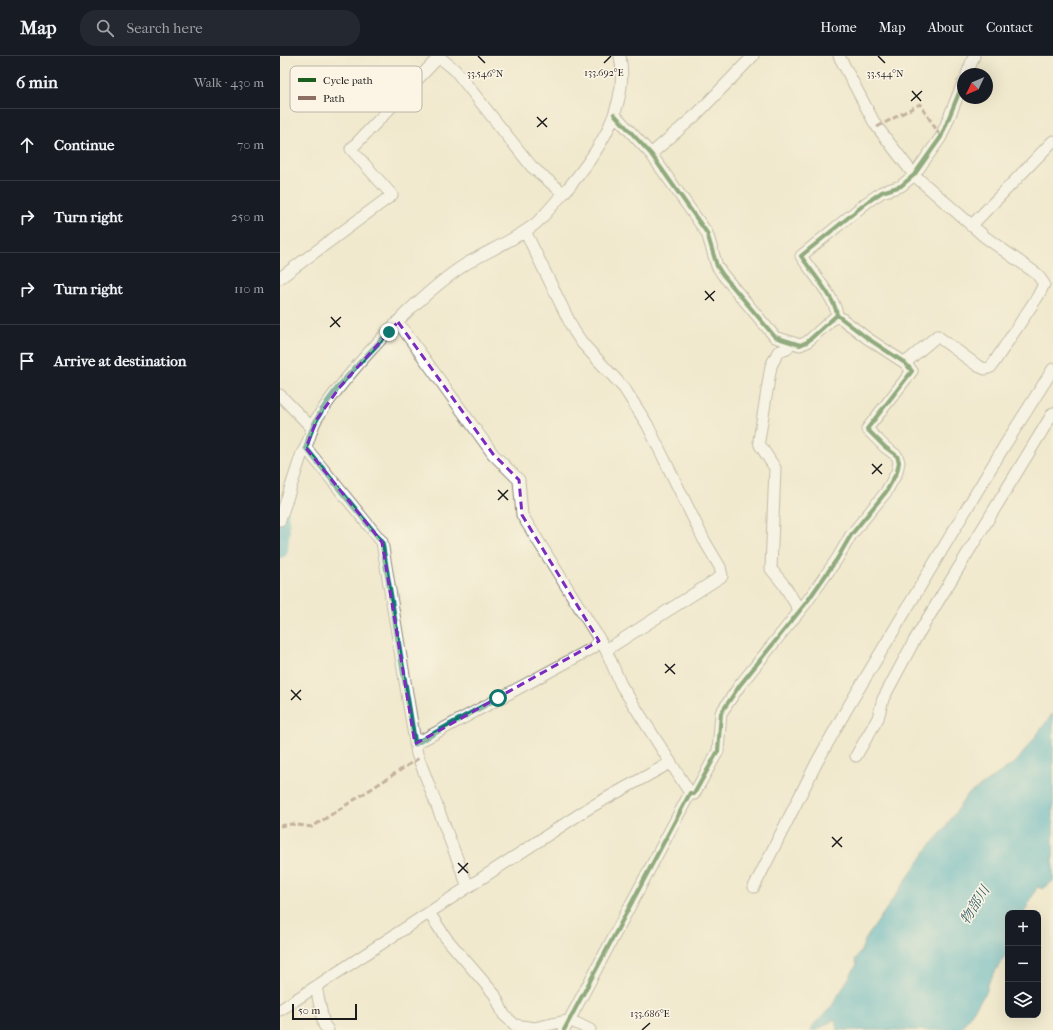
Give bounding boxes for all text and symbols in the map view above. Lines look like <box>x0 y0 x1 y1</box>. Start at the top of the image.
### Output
search box <box>80 10 360 46</box>
text: Map <box>20 17 56 39</box>
icon: search <box>94 17 116 39</box>
text: Search here <box>126 19 203 37</box>
text: Home <box>820 19 857 36</box>
text: Map <box>879 19 906 36</box>
text: About <box>928 19 964 36</box>
text: Contact <box>986 19 1033 36</box>
legend <box>290 66 422 112</box>
text: 133.692°E <box>584 67 624 79</box>
text: 33.546°N <box>467 68 504 80</box>
text: 33.544°N <box>866 68 904 80</box>
north arrow <box>957 68 993 104</box>
text: 6 min <box>16 72 58 92</box>
text: Cycle path <box>323 74 374 87</box>
text: Walk · 430 m <box>194 75 264 90</box>
text: Path <box>323 92 346 105</box>
icon: ahead <box>16 134 38 156</box>
text: Continue <box>54 136 114 154</box>
text: 70 m <box>237 137 264 152</box>
icon: right <box>16 206 38 228</box>
text: Turn right <box>54 208 123 226</box>
text: 250 m <box>231 209 264 224</box>
icon: right <box>16 278 38 300</box>
text: Turn right <box>54 280 123 298</box>
text: 110 m <box>234 281 264 296</box>
route end <box>380 323 398 341</box>
icon: arrive <box>16 350 38 372</box>
text: Arrive at destination <box>54 352 186 370</box>
route start <box>489 689 507 707</box>
water label: 物部川 <box>957 881 994 927</box>
map controls <box>1005 910 1041 1018</box>
button: + <box>1005 910 1041 946</box>
button: − <box>1005 946 1041 982</box>
button: layers <box>1005 982 1041 1018</box>
scale bar <box>292 1002 357 1021</box>
text: 50 m <box>298 1004 320 1017</box>
text: 133.686°E <box>630 1008 670 1020</box>

